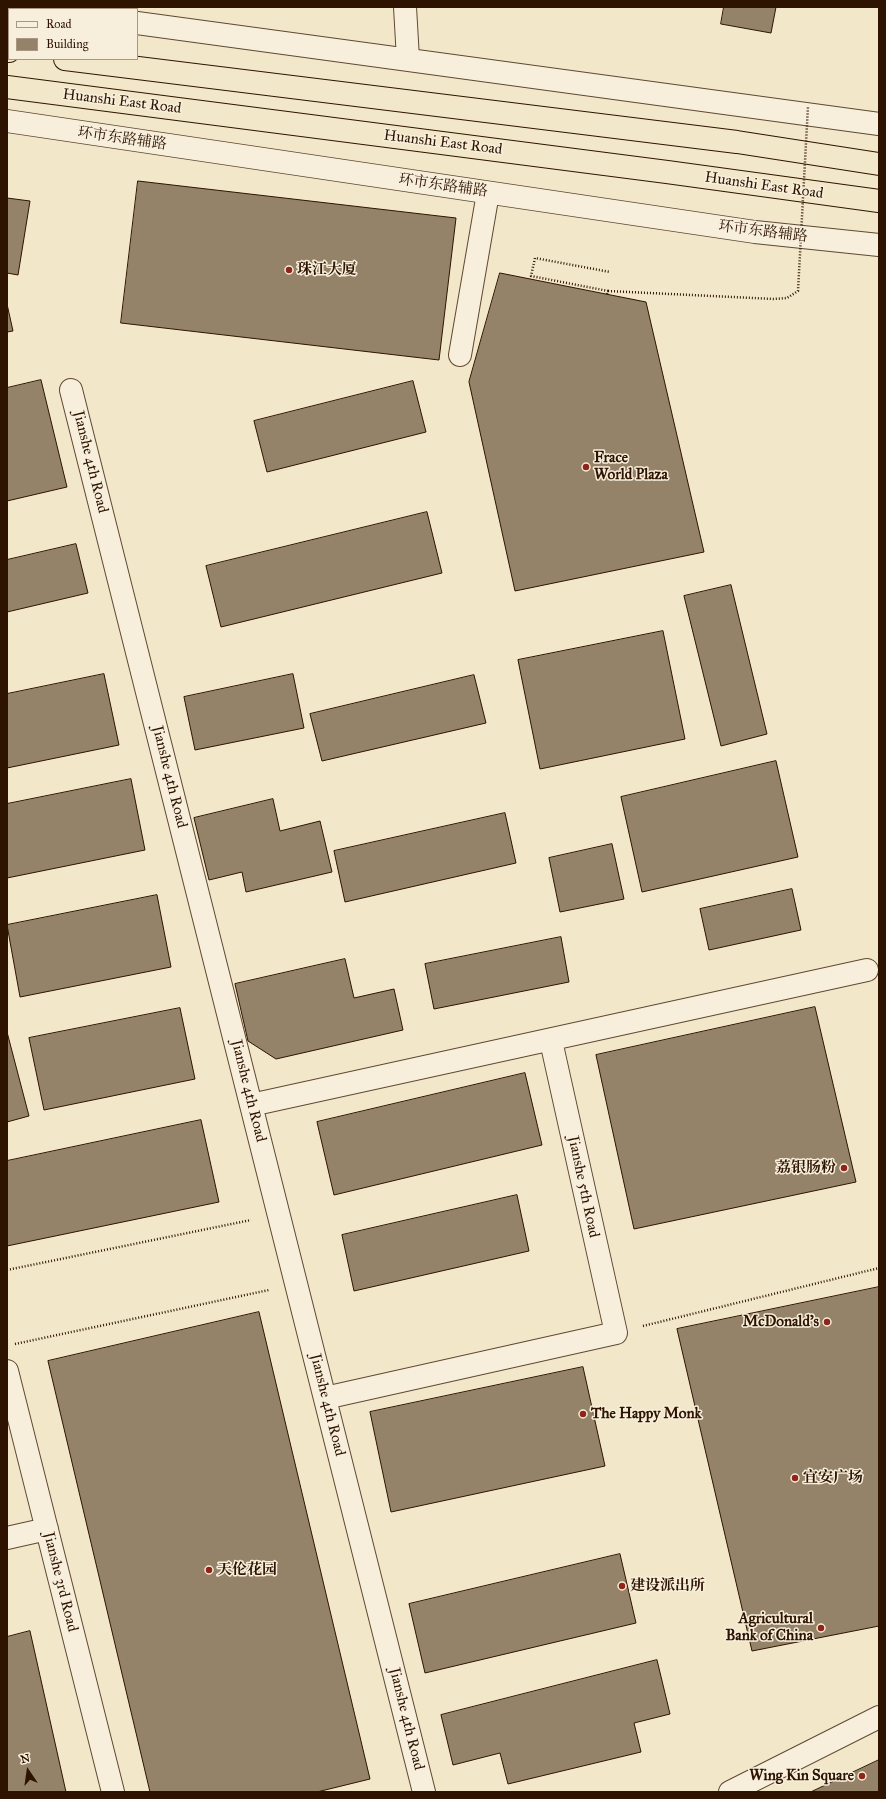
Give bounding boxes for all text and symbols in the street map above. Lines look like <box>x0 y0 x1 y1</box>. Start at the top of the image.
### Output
legend <box>8 8 138 60</box>
text: Road <box>46 17 72 31</box>
text: Building <box>46 37 88 51</box>
street label: Huanshi East Road <box>62 86 182 118</box>
street label: 环市东路辅路 <box>76 124 168 154</box>
street label: Huanshi East Road <box>383 127 503 159</box>
street label: Huanshi East Road <box>704 169 824 203</box>
street label: 环市东路辅路 <box>397 171 489 201</box>
street label: 环市东路辅路 <box>717 218 809 246</box>
place label: 珠江大厦 <box>297 261 357 279</box>
marker: 珠江大厦 <box>284 265 294 275</box>
street label: Jianshe 4th Road <box>69 409 111 515</box>
place label: Frace World Plaza <box>594 449 668 484</box>
marker: Frace World Plaza <box>581 462 591 472</box>
street label: Jianshe 4th Road <box>148 724 190 830</box>
street label: Jianshe 4th Road <box>227 1038 269 1144</box>
street label: Jianshe 5th Road <box>563 1134 603 1240</box>
place label: 荔银肠粉 <box>776 1159 836 1177</box>
marker: 荔银肠粉 <box>839 1163 849 1173</box>
place label: McDonald's <box>743 1313 819 1331</box>
marker: McDonald's <box>822 1317 832 1327</box>
street label: Jianshe 4th Road <box>306 1352 348 1458</box>
place label: The Happy Monk <box>591 1405 702 1423</box>
marker: The Happy Monk <box>578 1409 588 1419</box>
place label: 宜安广场 <box>803 1469 863 1487</box>
marker: 宜安广场 <box>790 1473 800 1483</box>
street label: Jianshe 3rd Road <box>39 1530 81 1634</box>
place label: 天伦花园 <box>217 1561 277 1579</box>
marker: 天伦花园 <box>204 1565 214 1575</box>
place label: 建设派出所 <box>630 1577 705 1595</box>
marker: 建设派出所 <box>617 1581 627 1591</box>
place label: Agricultural Bank of China <box>725 1610 813 1645</box>
marker: Agricultural Bank of China <box>816 1623 826 1633</box>
street label: Jianshe 4th Road <box>385 1666 427 1772</box>
north arrow <box>8 1751 48 1791</box>
text: N <box>19 1751 31 1766</box>
place label: Wing Kin Square <box>749 1767 854 1785</box>
marker: Wing Kin Square <box>857 1771 867 1781</box>

